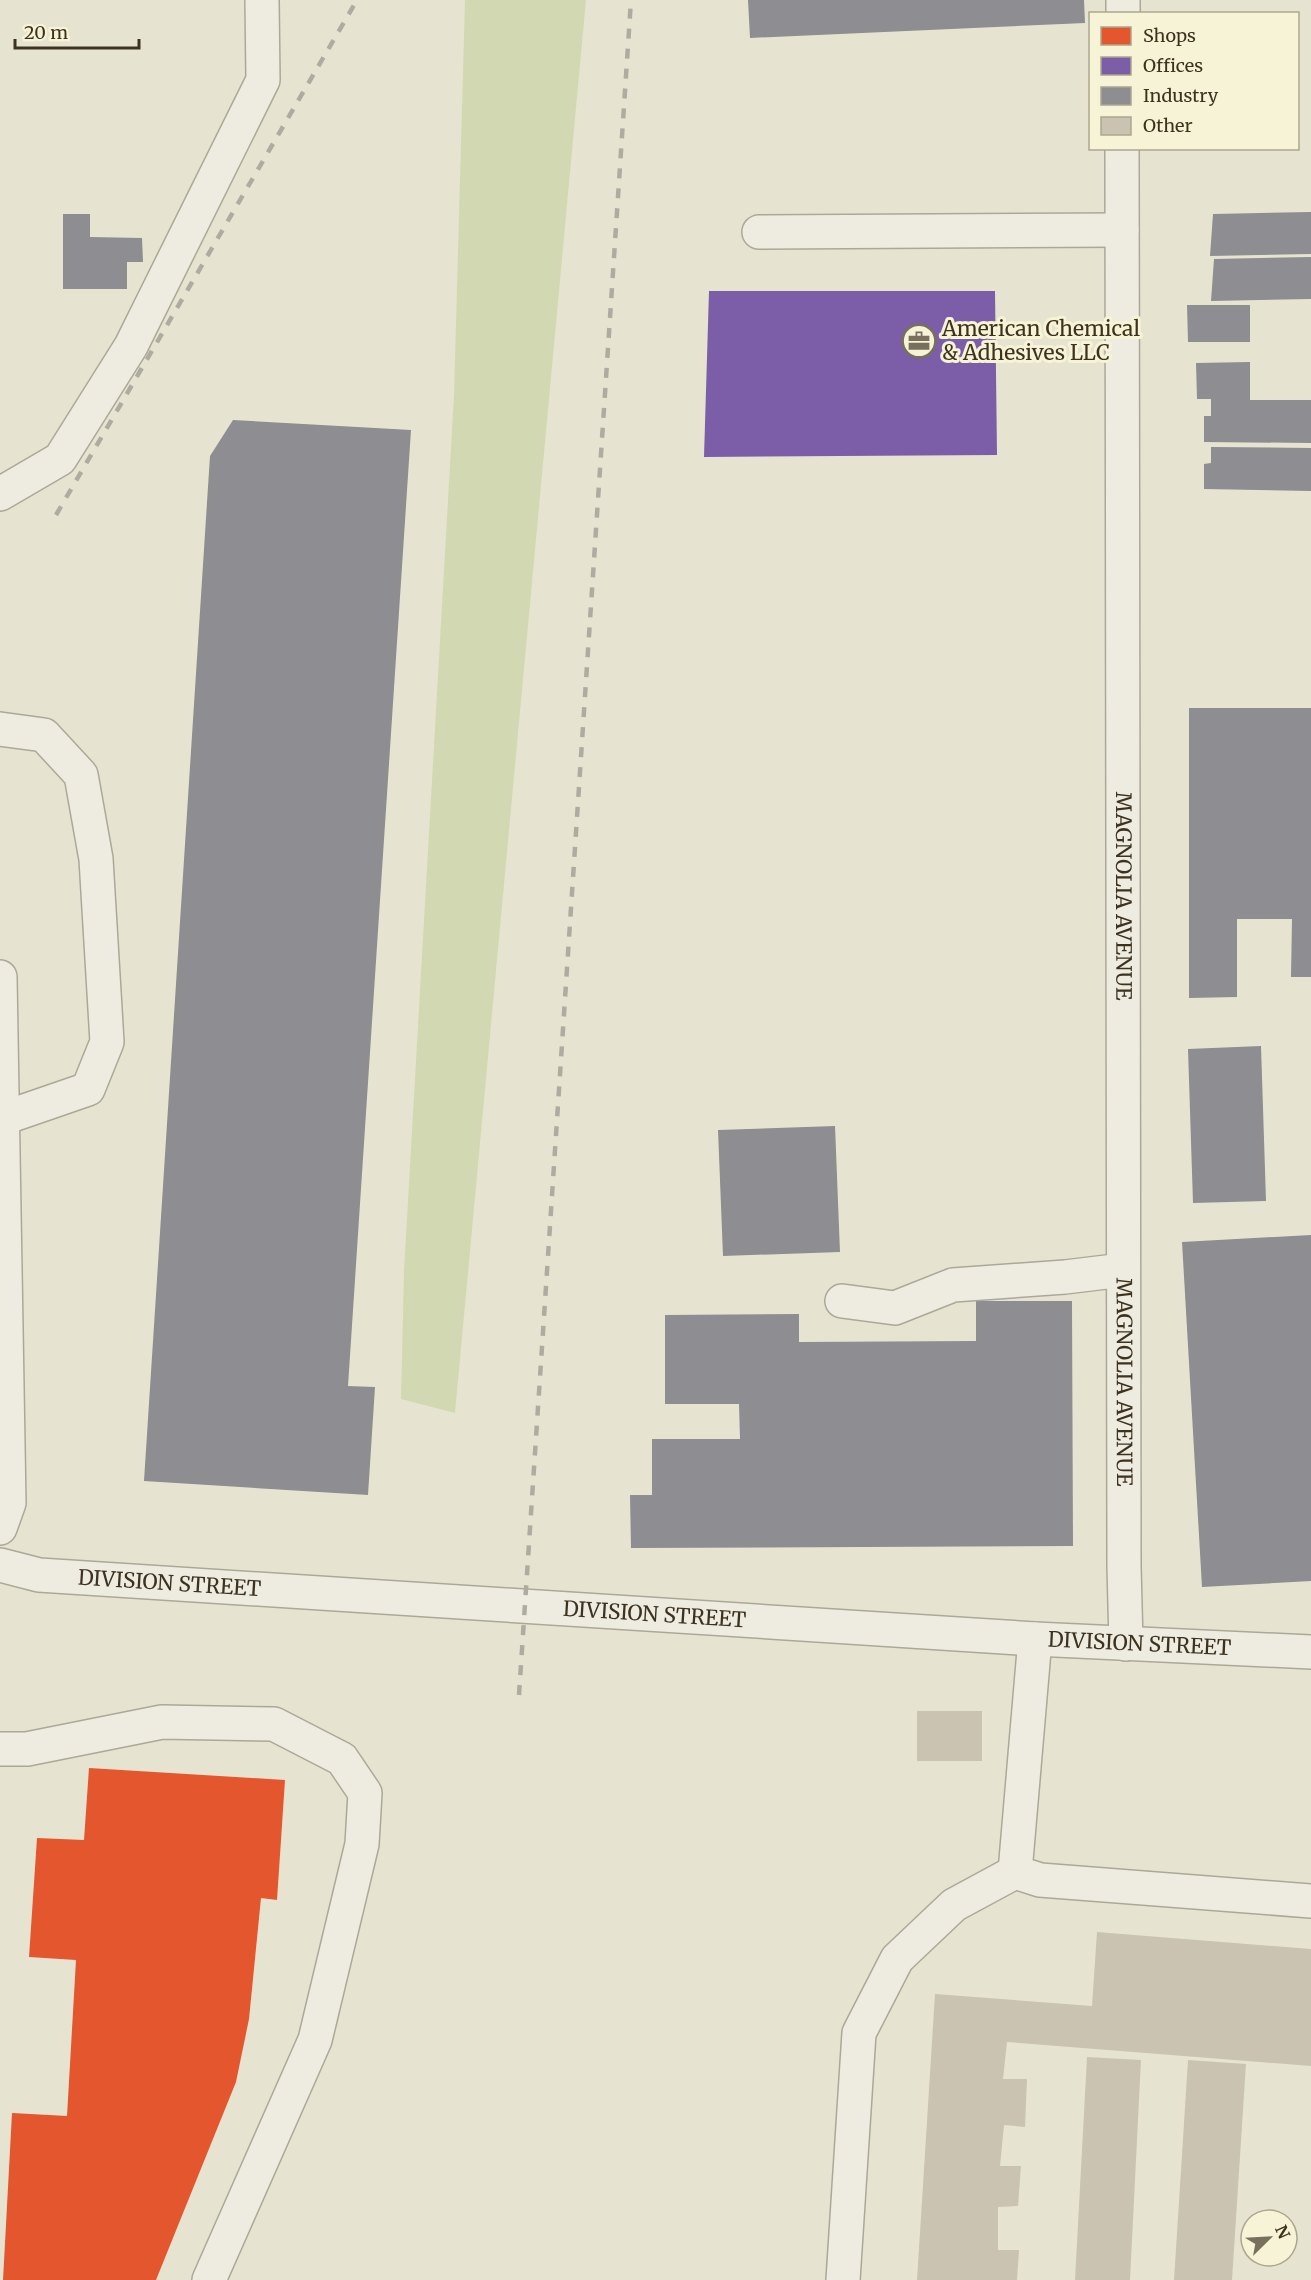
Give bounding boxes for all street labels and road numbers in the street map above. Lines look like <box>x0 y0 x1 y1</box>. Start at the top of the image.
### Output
street label: MAGNOLIA AVENUE <box>1110 792 1137 1001</box>
street label: MAGNOLIA AVENUE <box>1111 1278 1138 1487</box>
street label: DIVISION STREET <box>77 1564 262 1602</box>
street label: DIVISION STREET <box>562 1595 747 1633</box>
street label: DIVISION STREET <box>1047 1626 1232 1661</box>

